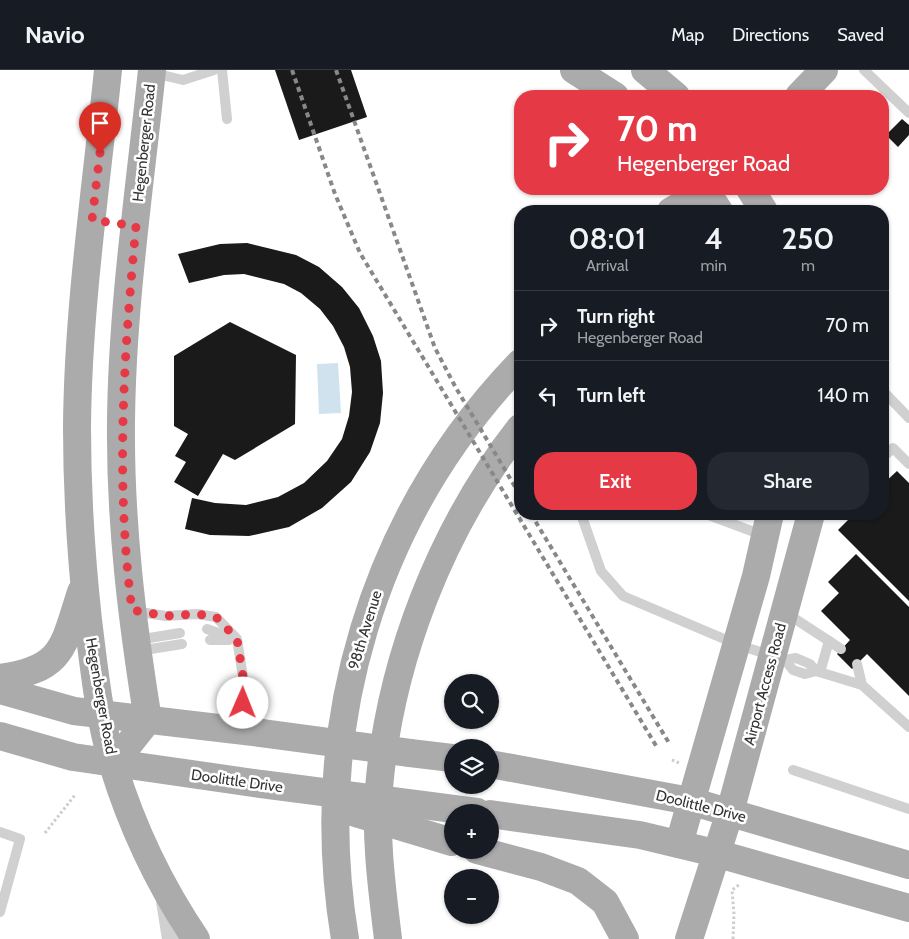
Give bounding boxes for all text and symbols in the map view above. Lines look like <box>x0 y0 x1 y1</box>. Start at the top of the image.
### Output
text: Navio <box>25 20 85 49</box>
text: Map <box>671 24 704 46</box>
text: Directions <box>732 24 809 46</box>
text: Saved <box>837 24 884 46</box>
street label: Hegenberger Road <box>129 83 159 203</box>
pin <box>79 102 121 153</box>
text: 70 m <box>617 107 698 150</box>
icon: arrive <box>86 109 114 137</box>
icon: right <box>534 110 599 175</box>
text: Hegenberger Road <box>617 150 790 177</box>
text: 08:01 <box>569 220 646 257</box>
text: 4 <box>705 220 723 257</box>
text: 250 <box>781 220 834 257</box>
text: Arrival <box>586 256 629 275</box>
text: min <box>701 256 727 275</box>
text: m <box>801 256 815 275</box>
text: Turn right <box>577 305 655 328</box>
icon: right <box>534 312 562 340</box>
text: 70 m <box>825 314 869 337</box>
text: Hegenberger Road <box>577 328 703 347</box>
icon: left <box>534 382 562 410</box>
text: Turn left <box>577 384 645 407</box>
text: 140 m <box>818 384 869 407</box>
button: Exit <box>534 452 697 510</box>
button: Share <box>707 452 869 510</box>
street label: 98th Avenue <box>344 588 386 672</box>
street label: Airport Access Road <box>740 621 790 747</box>
street label: Hegenberger Road <box>82 636 120 756</box>
map controls <box>444 674 499 924</box>
button: search <box>444 674 499 729</box>
position arrow <box>216 676 268 728</box>
button: layers <box>444 739 499 794</box>
street label: Doolittle Drive <box>190 766 284 796</box>
street label: Doolittle Drive <box>654 786 748 826</box>
button: + <box>444 804 499 859</box>
button: − <box>444 869 499 924</box>

